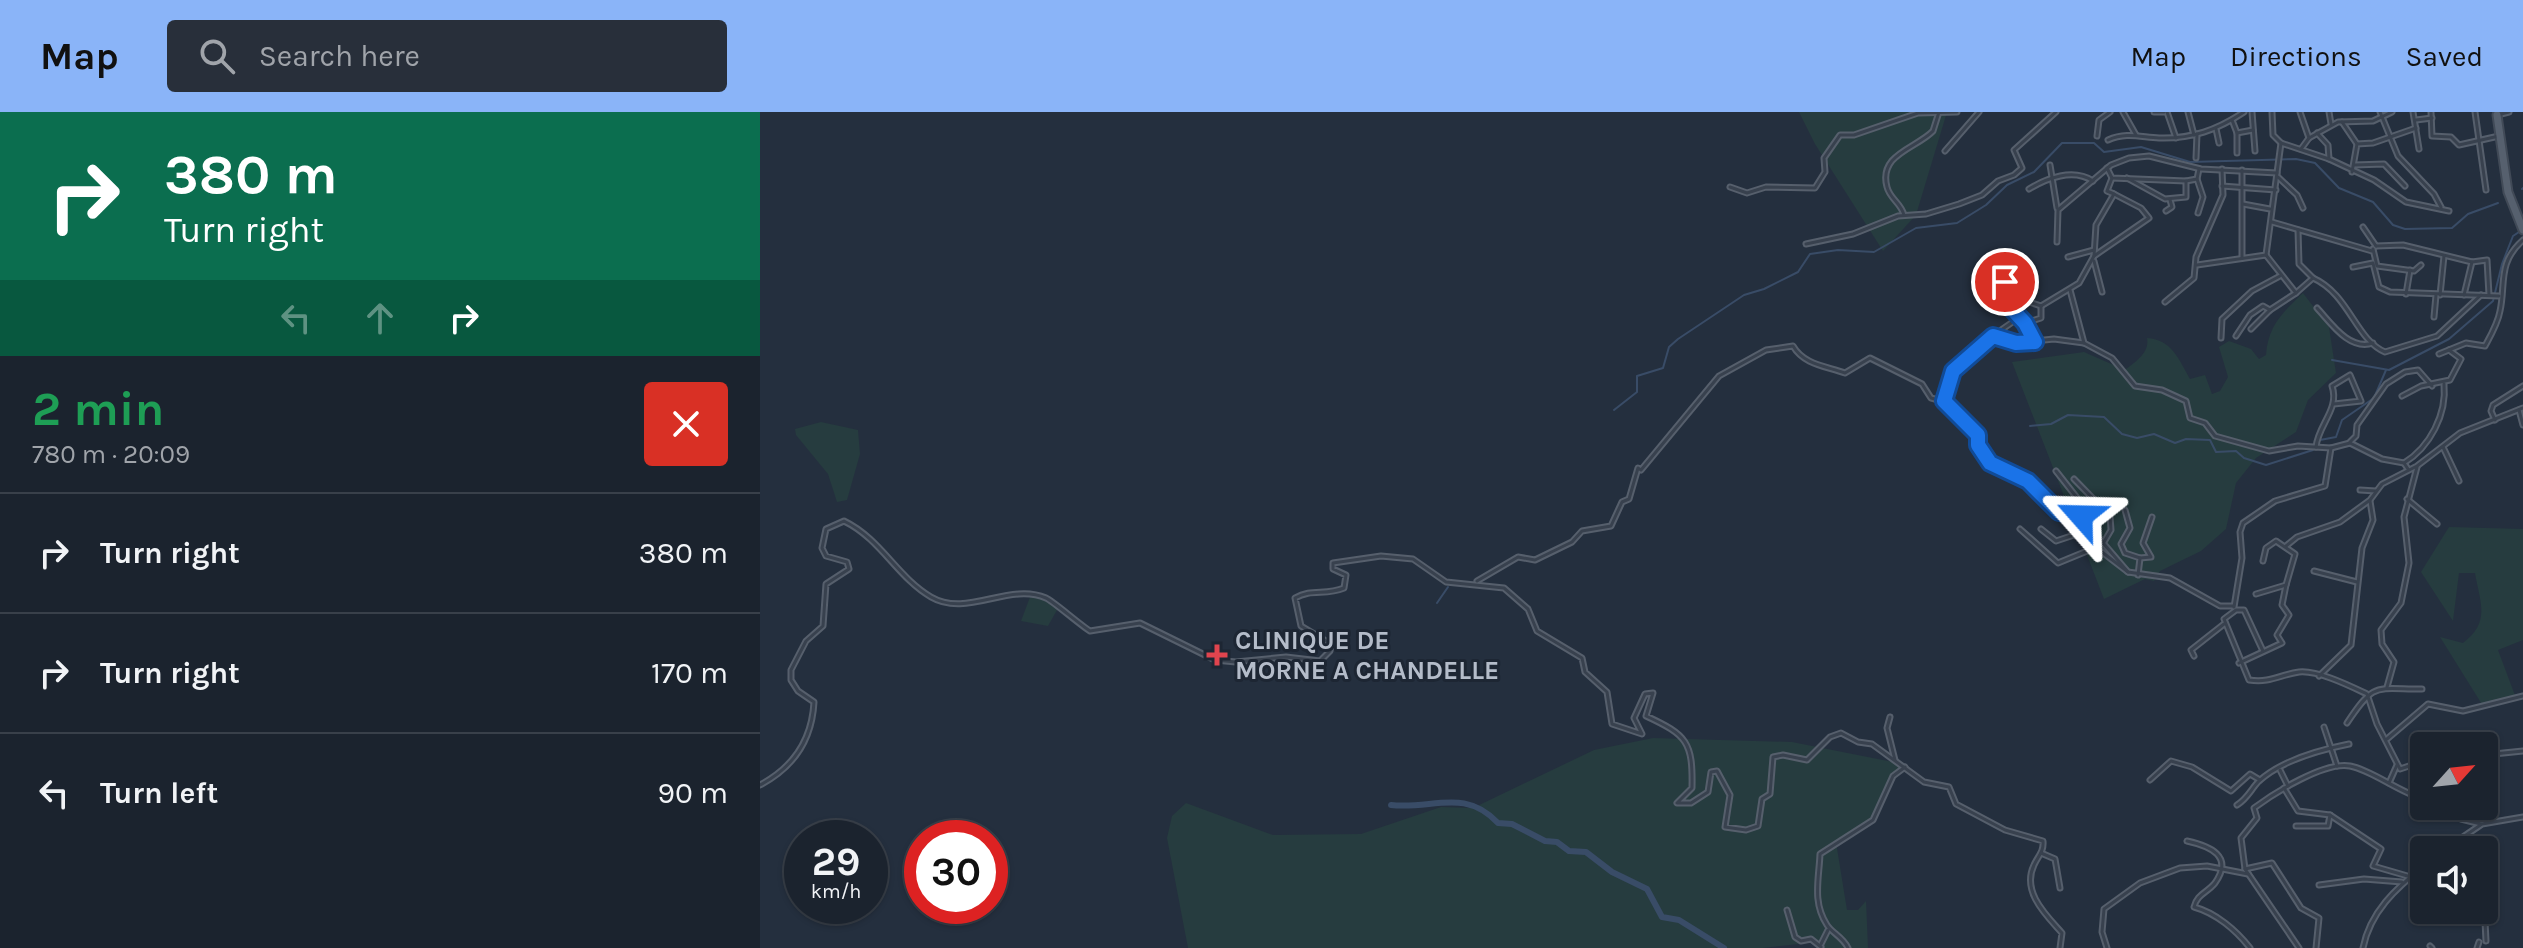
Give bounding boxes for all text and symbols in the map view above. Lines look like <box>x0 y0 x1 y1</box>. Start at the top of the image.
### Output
search box <box>167 20 727 92</box>
text: Map <box>40 34 119 79</box>
icon: search <box>195 34 239 78</box>
text: Search here <box>259 38 420 74</box>
text: Map <box>2131 40 2186 73</box>
text: Directions <box>2230 40 2362 73</box>
text: Saved <box>2406 40 2483 73</box>
text: 380 m <box>164 142 338 207</box>
icon: right <box>32 144 136 248</box>
text: Turn right <box>164 209 324 251</box>
pin <box>1971 248 2039 316</box>
icon: arrive <box>1983 260 2027 304</box>
icon: left <box>274 296 318 340</box>
icon: ahead <box>358 296 402 340</box>
icon: right <box>442 296 486 340</box>
text: 2 min <box>32 381 164 437</box>
button: close <box>644 382 728 466</box>
text: 780 m · 20:09 <box>32 439 190 470</box>
position arrow <box>2039 474 2123 558</box>
icon: right <box>32 531 76 575</box>
text: Turn right <box>100 535 240 571</box>
text: 380 m <box>639 535 728 571</box>
place label: CLINIQUE DE MORNE A CHANDELLE <box>1235 625 1499 686</box>
marker: CLINIQUE DE MORNE A CHANDELLE <box>1206 644 1228 666</box>
icon: right <box>32 651 76 695</box>
text: Turn right <box>100 655 240 691</box>
text: 170 m <box>651 655 728 691</box>
north arrow <box>2410 732 2498 820</box>
map controls <box>2410 732 2498 924</box>
icon: left <box>32 771 76 815</box>
text: Turn left <box>100 775 218 811</box>
text: 90 m <box>658 775 728 811</box>
speed limit sign: 30 <box>904 820 1008 924</box>
button: sound <box>2410 836 2498 924</box>
text: 29 <box>812 838 860 885</box>
text: km/h <box>811 880 861 903</box>

